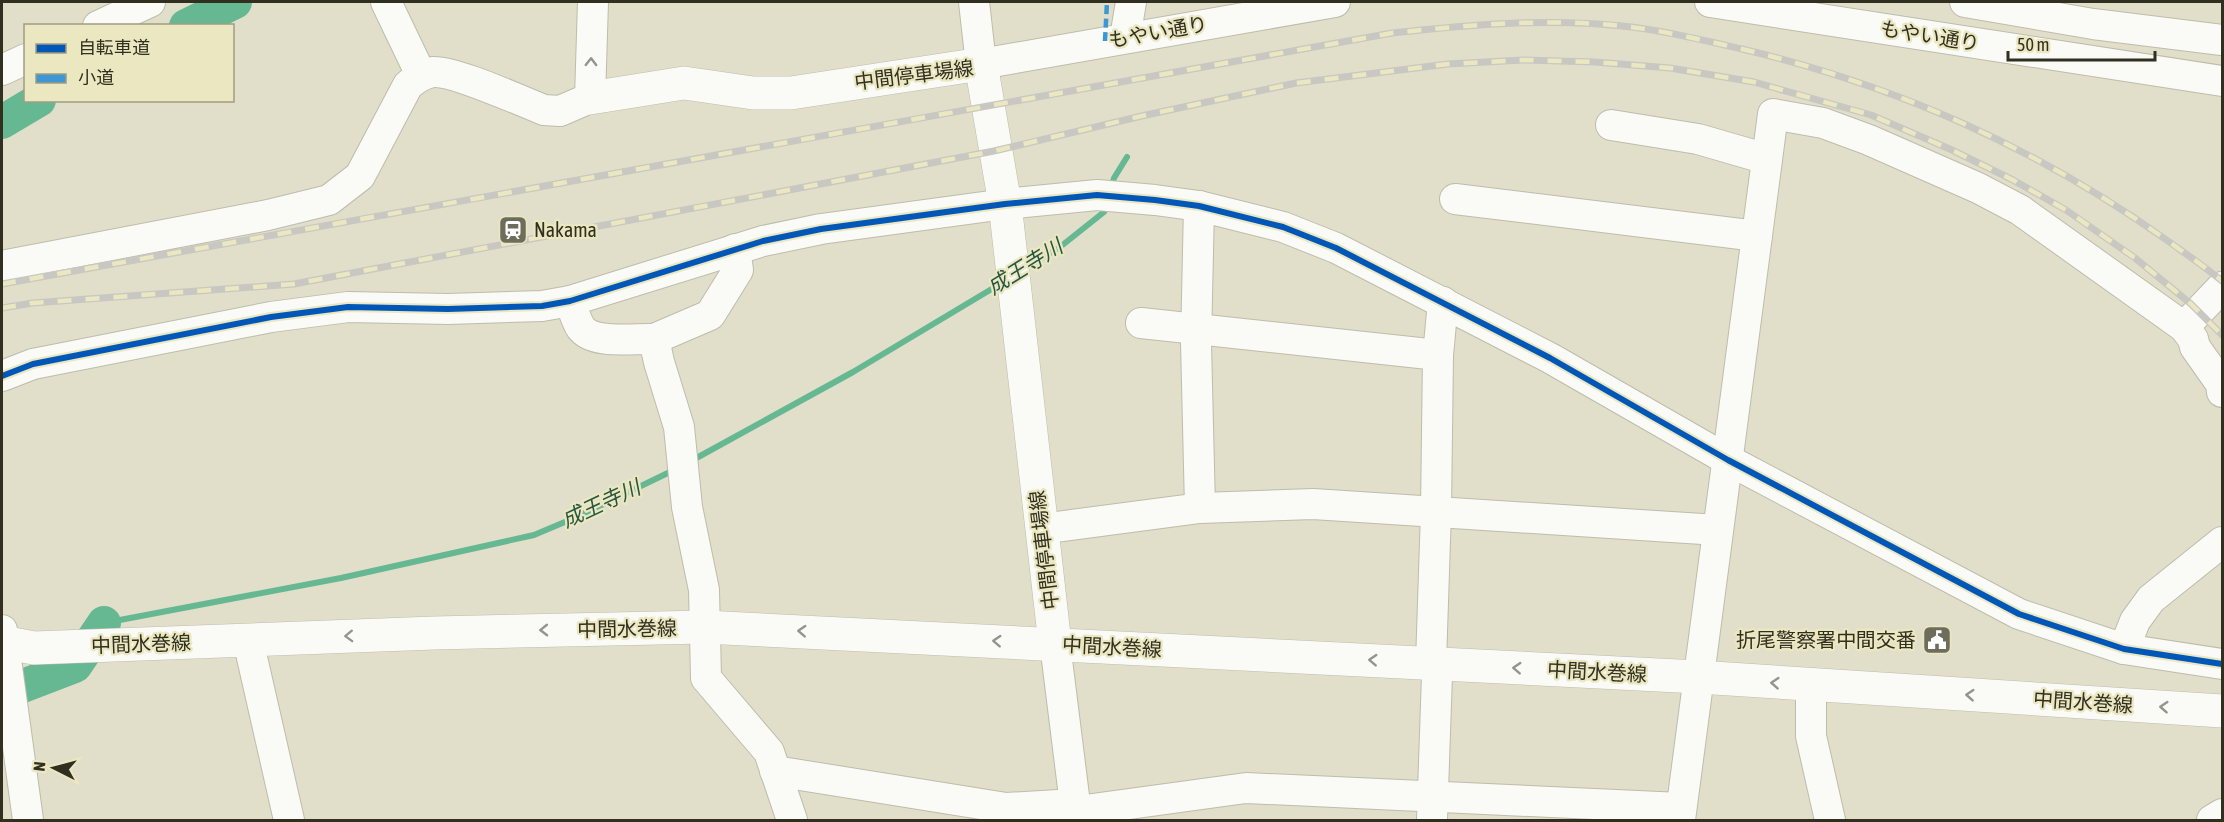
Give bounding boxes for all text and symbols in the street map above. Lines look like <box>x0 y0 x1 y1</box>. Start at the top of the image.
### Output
street label: もやい通り <box>1107 11 1209 52</box>
street label: もやい通り <box>1879 16 1981 55</box>
legend <box>24 24 234 102</box>
scale bar <box>2008 24 2155 62</box>
text: 50 m <box>2017 34 2049 55</box>
text: 自転車道 <box>78 37 150 58</box>
street label: 中間停車場線 <box>853 56 975 93</box>
one-way arrow <box>585 58 597 67</box>
text: 小道 <box>78 67 114 88</box>
station icon: Nakama <box>497 214 529 246</box>
place label: Nakama <box>534 218 597 241</box>
water label: 成王寺川 <box>982 233 1068 299</box>
water label: 成王寺川 <box>557 474 646 532</box>
street label: 中間停車場線 <box>1025 489 1062 611</box>
street label: 中間水巻線 <box>577 616 677 641</box>
one-way arrow <box>539 624 548 637</box>
public building icon: 折尾警察署中間交番 <box>1921 624 1953 656</box>
one-way arrow <box>797 625 806 638</box>
place label: 折尾警察署中間交番 <box>1736 628 1916 651</box>
street label: 中間水巻線 <box>91 630 191 657</box>
one-way arrow <box>344 630 353 642</box>
street label: 中間水巻線 <box>1061 632 1163 661</box>
one-way arrow <box>992 634 1001 647</box>
one-way arrow <box>1368 654 1377 667</box>
street label: 中間水巻線 <box>1546 657 1648 686</box>
one-way arrow <box>1513 662 1522 675</box>
one-way arrow <box>1770 676 1779 689</box>
street label: 中間水巻線 <box>2032 687 2134 716</box>
one-way arrow <box>1965 689 1974 702</box>
one-way arrow <box>2160 701 2169 714</box>
north arrow <box>24 738 84 798</box>
text: N <box>30 761 49 772</box>

